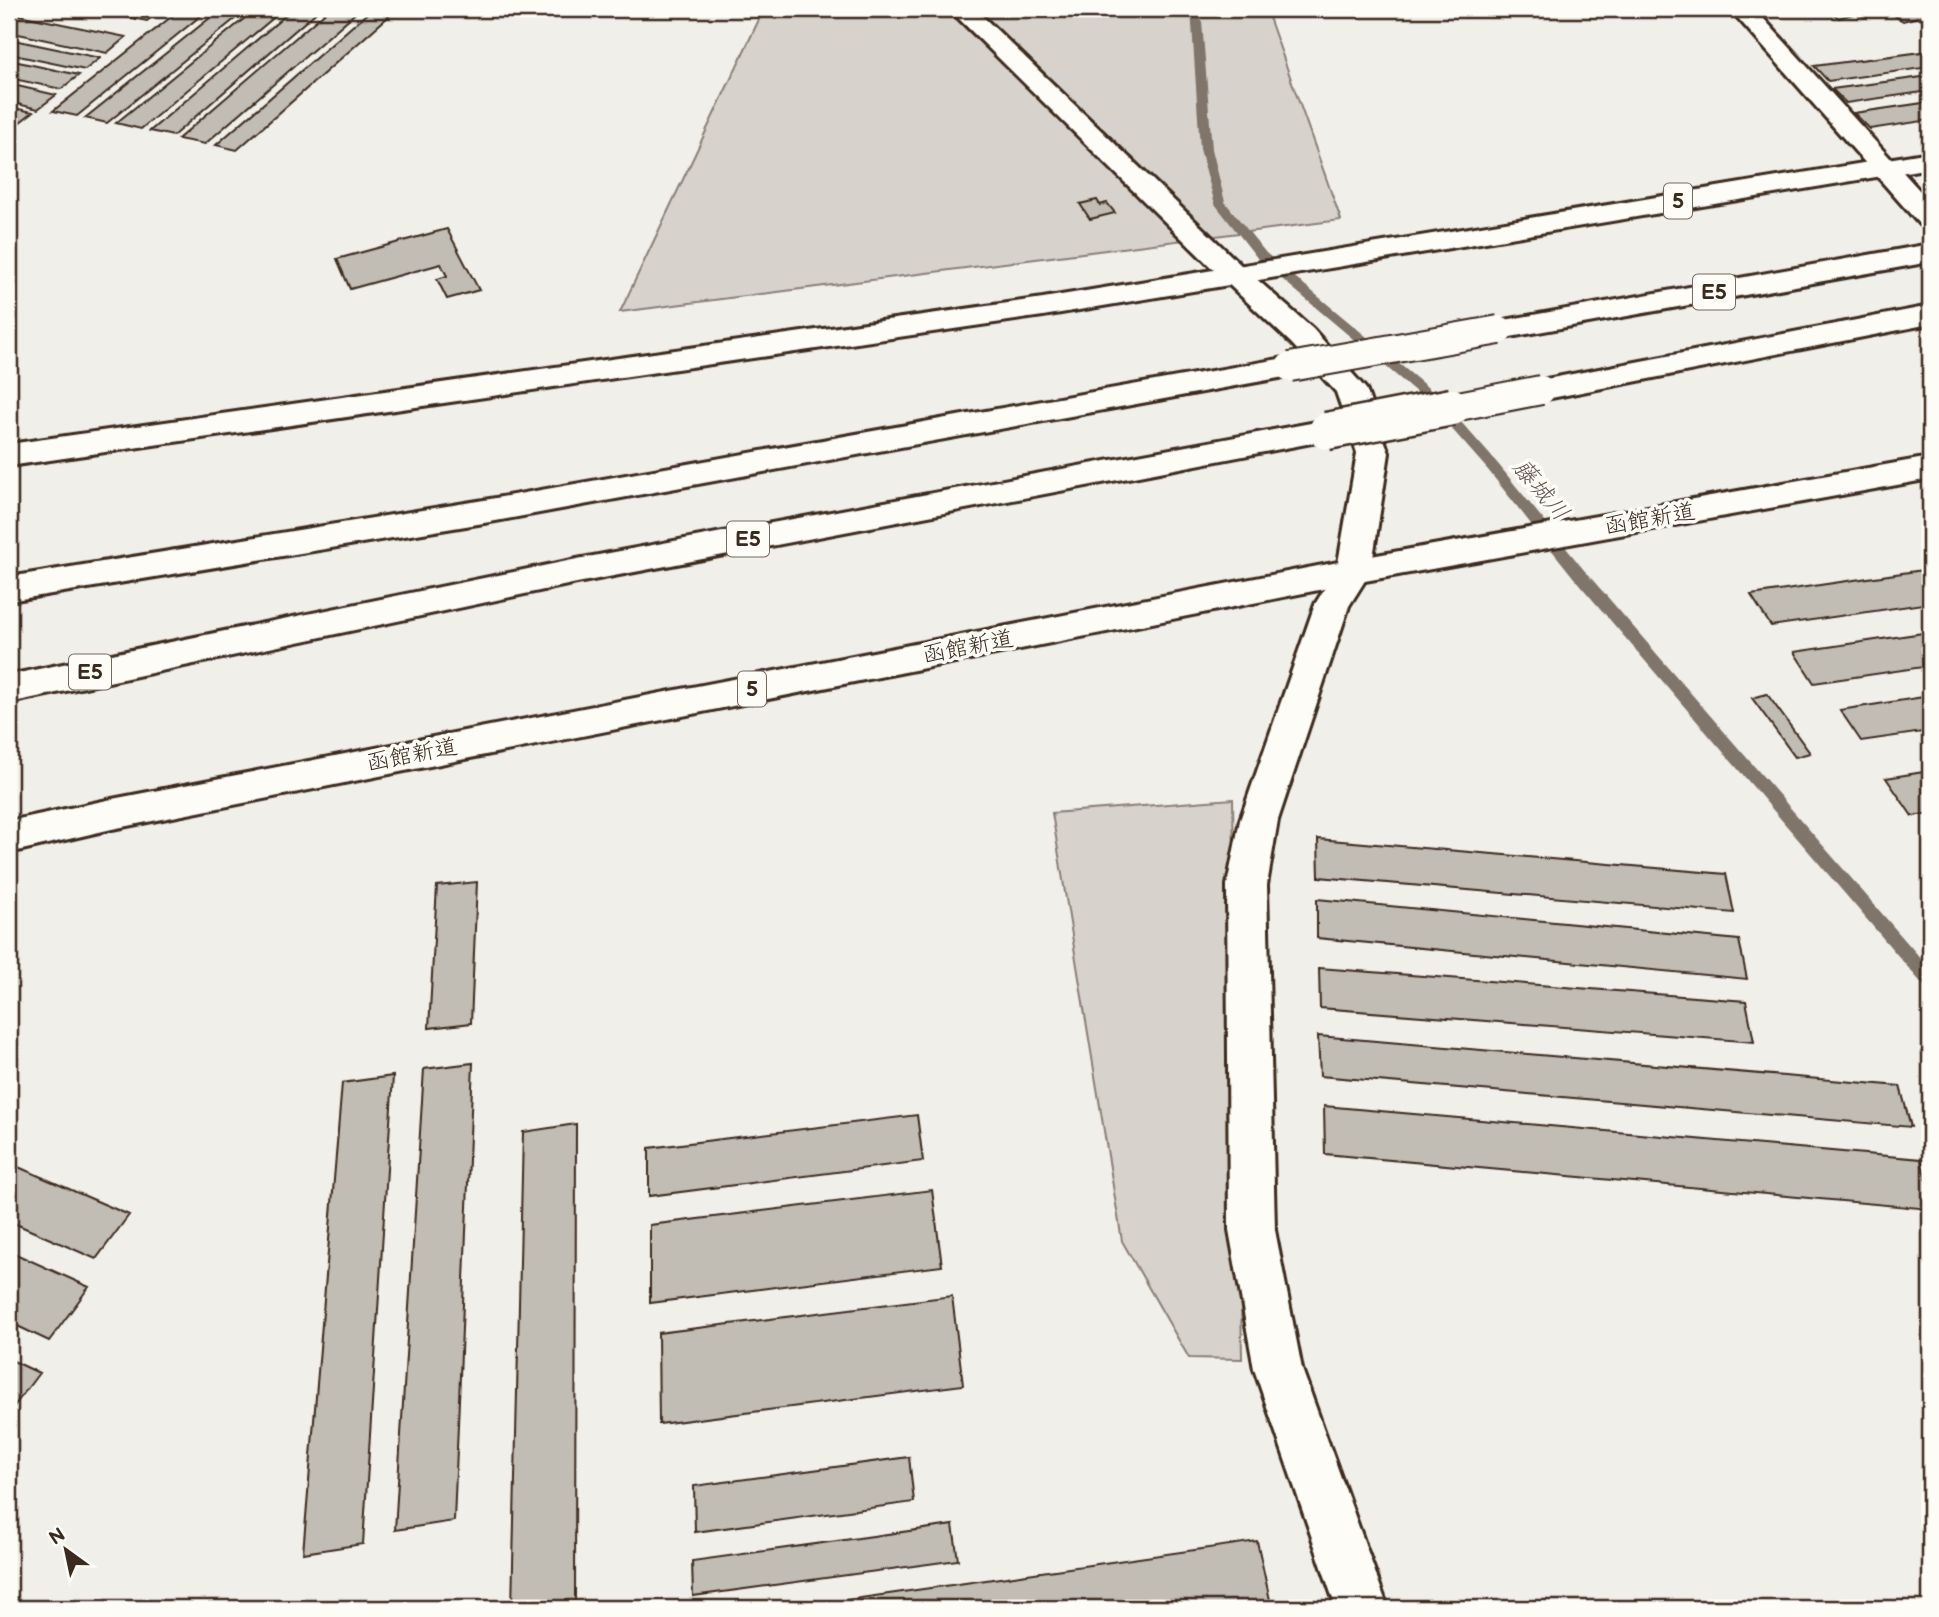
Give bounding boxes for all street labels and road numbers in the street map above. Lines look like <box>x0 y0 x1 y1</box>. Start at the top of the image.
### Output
road number: 5 <box>1664 184 1692 218</box>
road number: E5 <box>1693 274 1735 310</box>
street label: 函館新道 <box>1602 497 1698 541</box>
road number: E5 <box>727 522 769 556</box>
street label: 函館新道 <box>920 624 1016 670</box>
road number: E5 <box>69 654 111 690</box>
road number: 5 <box>738 672 766 706</box>
street label: 函館新道 <box>364 732 460 778</box>

